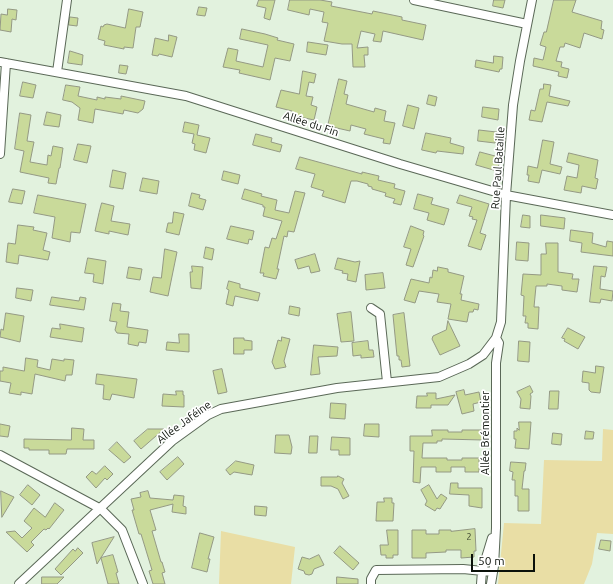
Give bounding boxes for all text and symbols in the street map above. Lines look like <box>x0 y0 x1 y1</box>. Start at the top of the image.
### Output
street label: Allée du Fin <box>282 109 340 139</box>
street label: Rue Paul Bataille <box>489 126 507 210</box>
street label: Allée Brémontier <box>478 391 492 475</box>
street label: Allée Jaféine <box>154 398 214 446</box>
house number: 2 <box>466 532 472 542</box>
scale bar <box>473 546 537 572</box>
text: 50 m <box>478 554 505 567</box>

